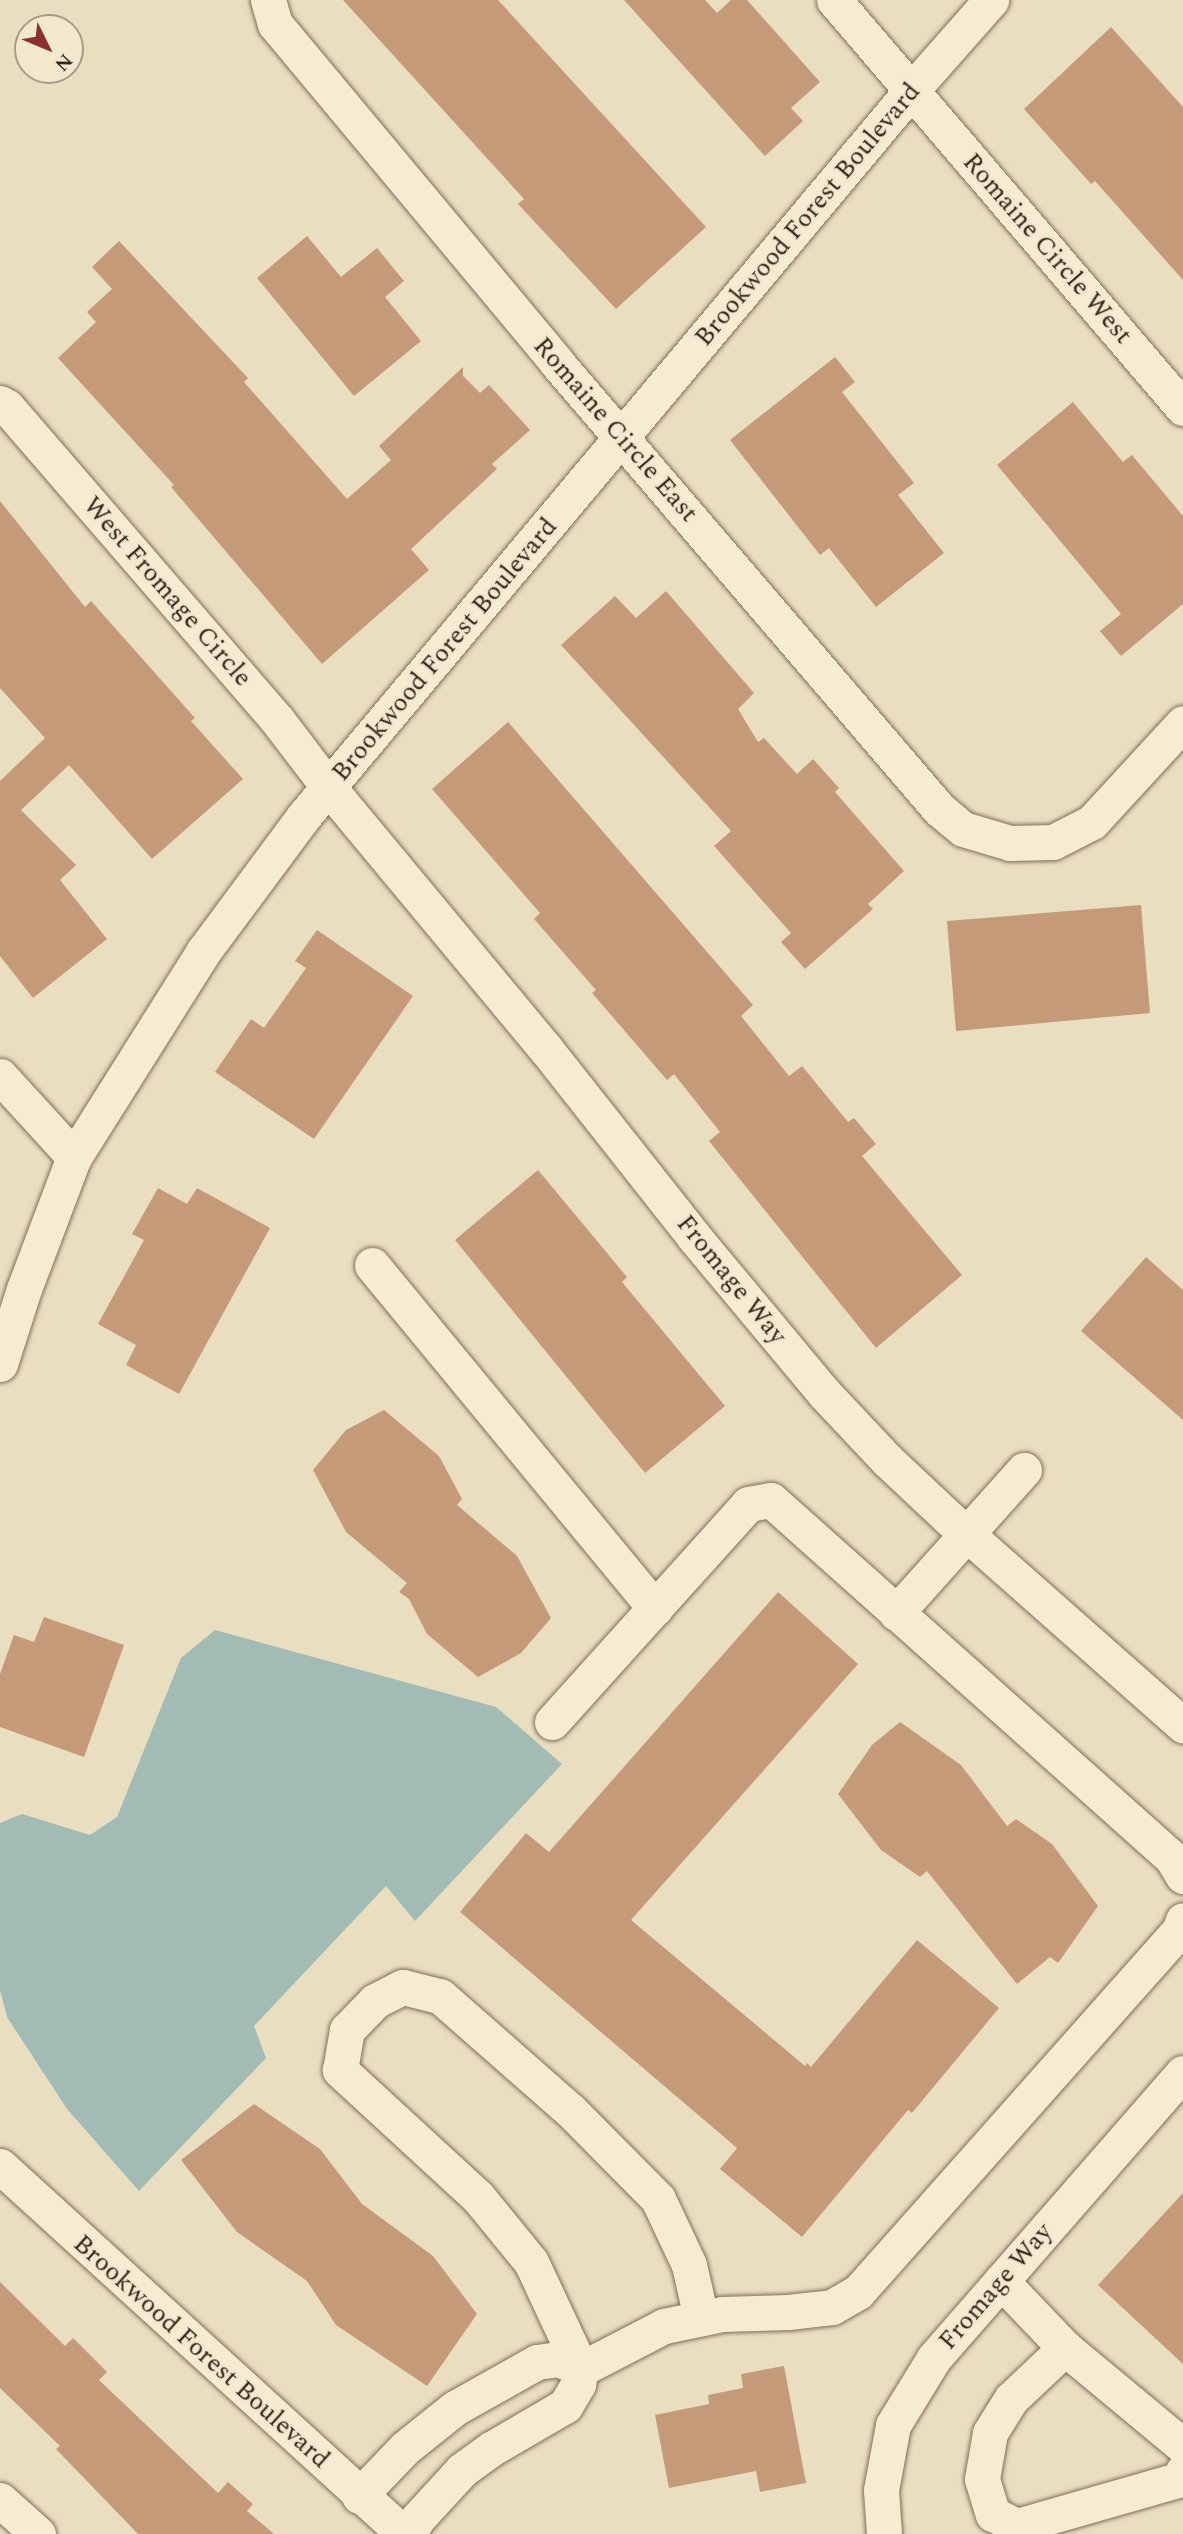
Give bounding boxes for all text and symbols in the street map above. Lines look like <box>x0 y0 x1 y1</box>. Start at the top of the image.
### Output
north arrow <box>14 14 84 84</box>
text: N <box>47 47 79 78</box>
street label: Brookwood Forest Boulevard <box>689 77 927 353</box>
street label: Romaine Circle West <box>956 147 1138 351</box>
street label: Romaine Circle East <box>526 331 704 529</box>
street label: West Fromage Circle <box>76 491 258 693</box>
street label: Brookwood Forest Boulevard <box>326 512 564 788</box>
street label: Fromage Way <box>669 1209 793 1351</box>
street label: Fromage Way <box>933 2217 1059 2357</box>
street label: Brookwood Forest Boulevard <box>66 2229 336 2475</box>

